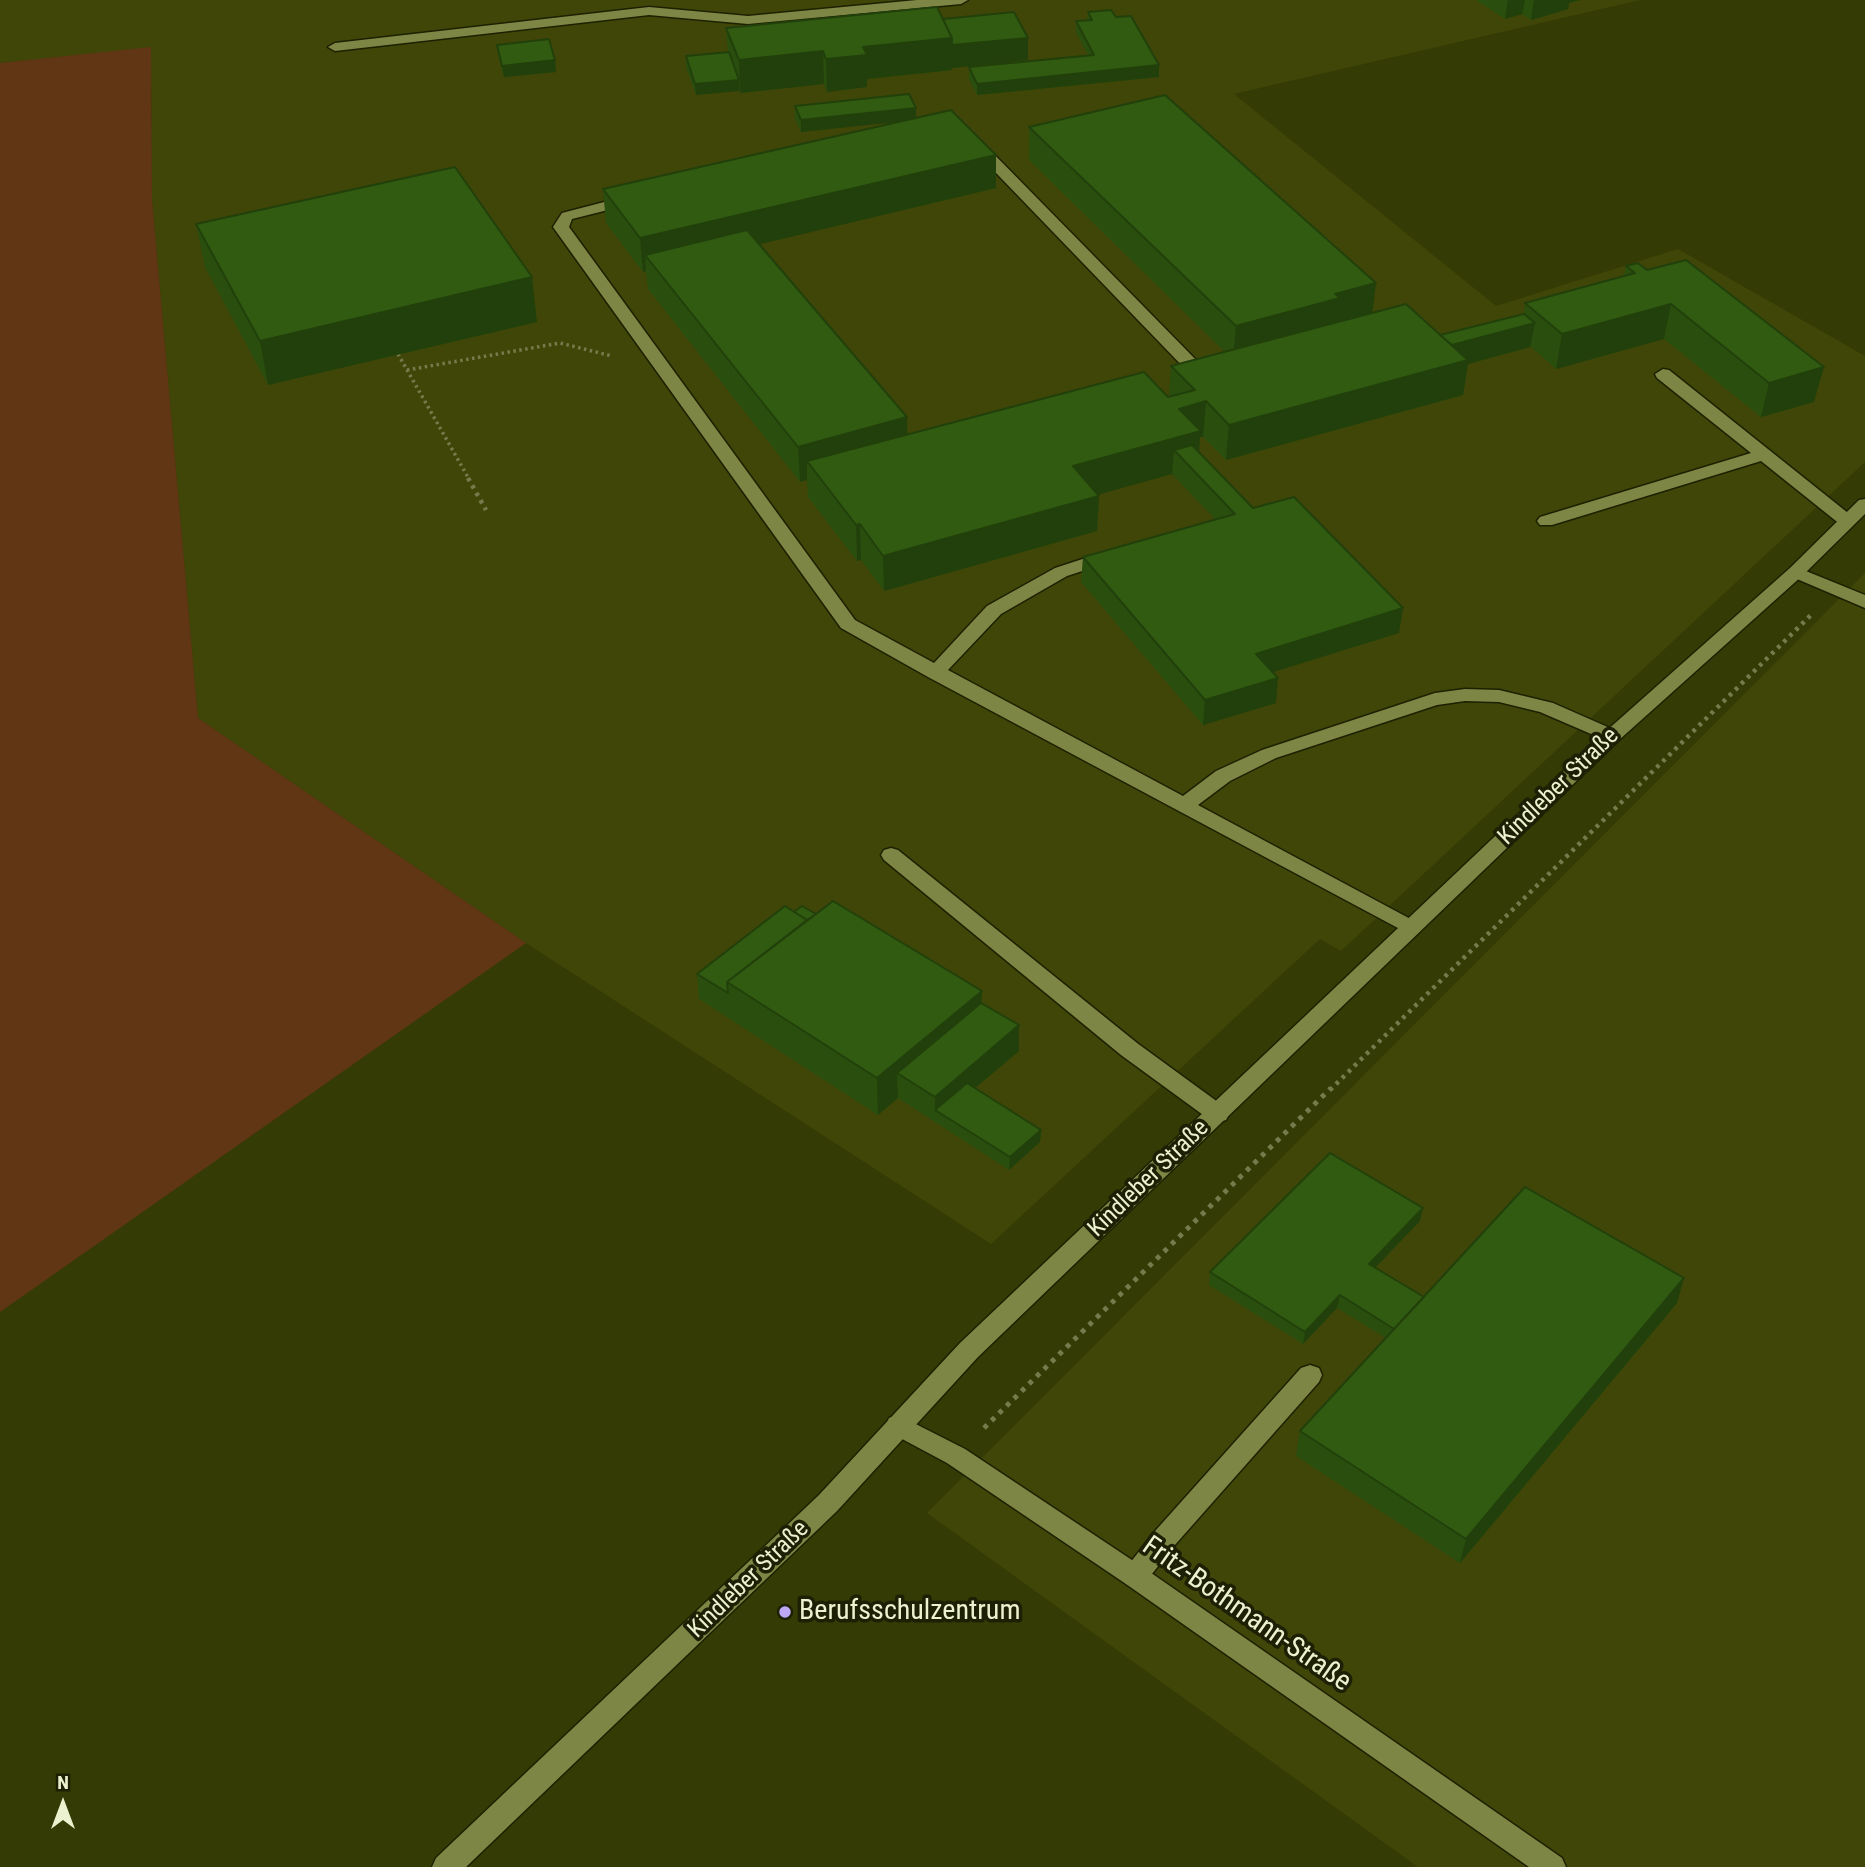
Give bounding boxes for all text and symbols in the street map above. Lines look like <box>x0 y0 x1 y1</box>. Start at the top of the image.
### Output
street label: Kindleber Straße <box>1493 722 1625 852</box>
street label: Kindleber Straße <box>1083 1114 1215 1244</box>
street label: Kindleber Straße <box>683 1515 815 1645</box>
street label: Fritz-Bothmann-Straße <box>1135 1530 1357 1700</box>
place label: Berufsschulzentrum <box>799 1595 1020 1629</box>
marker: Berufsschulzentrum <box>777 1604 793 1620</box>
north arrow <box>28 1769 98 1839</box>
text: N <box>57 1771 69 1794</box>

